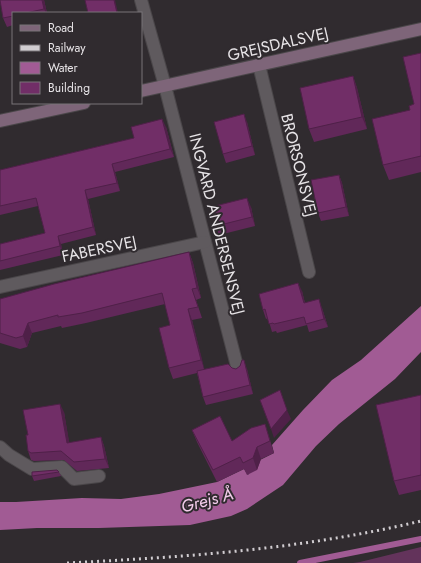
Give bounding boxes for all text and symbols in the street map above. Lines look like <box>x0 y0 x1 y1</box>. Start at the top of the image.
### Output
legend <box>12 12 142 104</box>
text: Road <box>48 19 74 37</box>
street label: GREJSDALSVEJ <box>225 21 331 67</box>
text: Railway <box>48 39 86 57</box>
text: Water <box>48 59 79 77</box>
text: Building <box>48 79 90 97</box>
street label: BRORSONSVEJ <box>275 111 323 219</box>
street label: INGVARD ANDERSENSVEJ <box>183 131 251 317</box>
street label: FABERSVEJ <box>59 230 139 268</box>
water label: Grejs Å <box>178 481 236 519</box>

